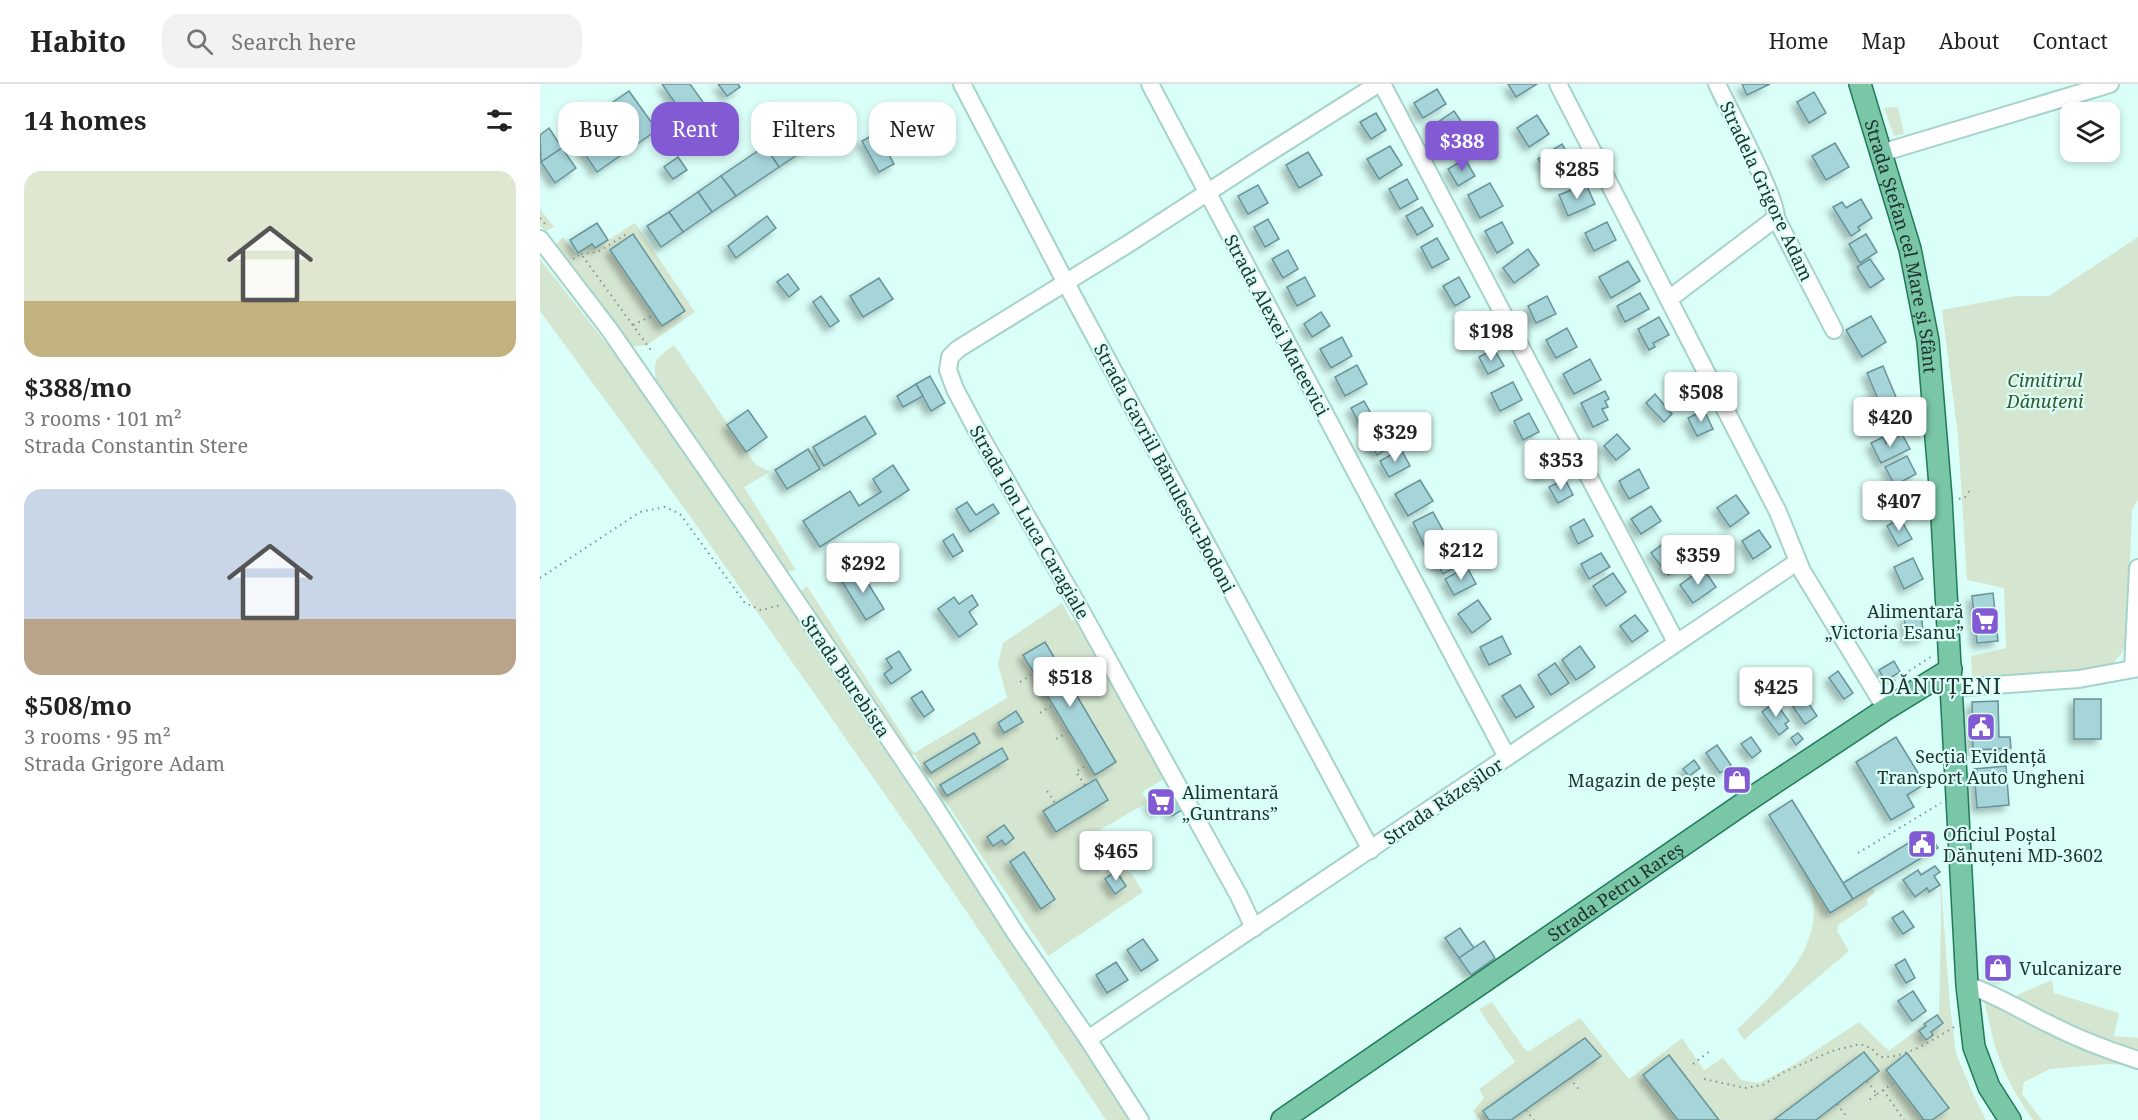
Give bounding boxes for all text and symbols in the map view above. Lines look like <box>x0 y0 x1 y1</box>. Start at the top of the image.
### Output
search box <box>162 14 582 68</box>
text: Habito <box>30 22 126 60</box>
icon: search <box>183 25 216 58</box>
text: Search here <box>231 26 356 56</box>
text: Home <box>1769 27 1829 55</box>
text: Map <box>1862 27 1906 55</box>
text: About <box>1939 27 2000 55</box>
text: Contact <box>2033 27 2108 55</box>
street label: Stradela Grigore Adam <box>1715 97 1819 285</box>
text: 14 homes <box>24 102 146 138</box>
chip: Buy <box>558 102 639 156</box>
chip: Rent <box>651 102 739 156</box>
chip: Filters <box>751 102 857 156</box>
chip: New <box>869 102 956 156</box>
map controls <box>2060 102 2120 162</box>
button: layers <box>2060 102 2120 162</box>
icon: filters <box>483 104 516 137</box>
street label: Strada Ștefan cel Mare și Sfânt <box>1859 116 1943 374</box>
pin: $388 <box>1426 121 1498 172</box>
text: $388 <box>1439 127 1485 154</box>
pin: $285 <box>1541 149 1613 200</box>
text: $285 <box>1554 155 1600 182</box>
icon: home <box>216 210 324 318</box>
street label: Strada Alexei Mateevici <box>1219 230 1335 420</box>
pin: $198 <box>1455 311 1527 362</box>
text: $198 <box>1468 317 1514 344</box>
street label: Strada Gavriil Bănulescu-Bodoni <box>1089 339 1241 597</box>
park label: Cimitirul Dănuțeni <box>2006 368 2084 413</box>
text: $388/mo <box>24 369 132 405</box>
pin: $508 <box>1665 372 1737 423</box>
text: $508 <box>1678 378 1724 405</box>
pin: $420 <box>1854 397 1926 448</box>
text: $420 <box>1867 403 1913 430</box>
text: 3 rooms · 101 m² <box>24 405 182 432</box>
pin: $329 <box>1359 412 1431 463</box>
text: $329 <box>1372 418 1418 445</box>
street label: Strada Ion Luca Caragiale <box>965 421 1095 623</box>
text: Strada Constantin Stere <box>24 432 248 459</box>
pin: $353 <box>1525 440 1597 491</box>
text: $353 <box>1538 446 1584 473</box>
pin: $407 <box>1863 481 1935 532</box>
text: $407 <box>1876 487 1922 514</box>
icon: home <box>216 528 324 636</box>
pin: $212 <box>1425 530 1497 581</box>
pin: $359 <box>1662 535 1734 586</box>
text: $212 <box>1438 536 1484 563</box>
text: $359 <box>1675 541 1721 568</box>
pin: $292 <box>827 543 899 594</box>
text: $292 <box>840 549 886 576</box>
place label: Alimentară „Victoria Esanu” <box>1825 599 1964 644</box>
supermarket icon: Alimentară „Victoria Esanu” <box>1969 605 2001 637</box>
street label: Strada Burebista <box>796 610 896 742</box>
pin: $518 <box>1034 657 1106 708</box>
text: $518 <box>1047 663 1093 690</box>
pin: $425 <box>1740 667 1812 718</box>
district label: DĂNUȚENI <box>1880 672 2002 700</box>
text: $425 <box>1753 673 1799 700</box>
text: $508/mo <box>24 687 132 723</box>
public building icon: Secția Evidență Transport Auto Ungheni <box>1965 711 1997 743</box>
text: 3 rooms · 95 m² <box>24 723 171 750</box>
place label: Secția Evidență Transport Auto Ungheni <box>1877 744 2085 789</box>
text: Strada Grigore Adam <box>24 750 225 777</box>
street label: Strada Răzeşilor <box>1379 752 1508 850</box>
shop icon: Magazin de pește <box>1721 764 1753 796</box>
place label: Magazin de pește <box>1568 768 1716 792</box>
place label: Alimentară „Guntrans” <box>1182 780 1279 825</box>
supermarket icon: Alimentară „Guntrans” <box>1145 786 1177 818</box>
place label: Oficiul Poștal Dănuțeni MD-3602 <box>1943 822 2103 867</box>
public building icon: Oficiul Poștal Dănuțeni MD-3602 <box>1906 828 1938 860</box>
pin: $465 <box>1080 831 1152 882</box>
street label: Strada Petru Rareș <box>1542 836 1688 947</box>
text: $465 <box>1093 837 1139 864</box>
shop icon: Vulcanizare <box>1982 952 2014 984</box>
place label: Vulcanizare <box>2019 956 2122 980</box>

